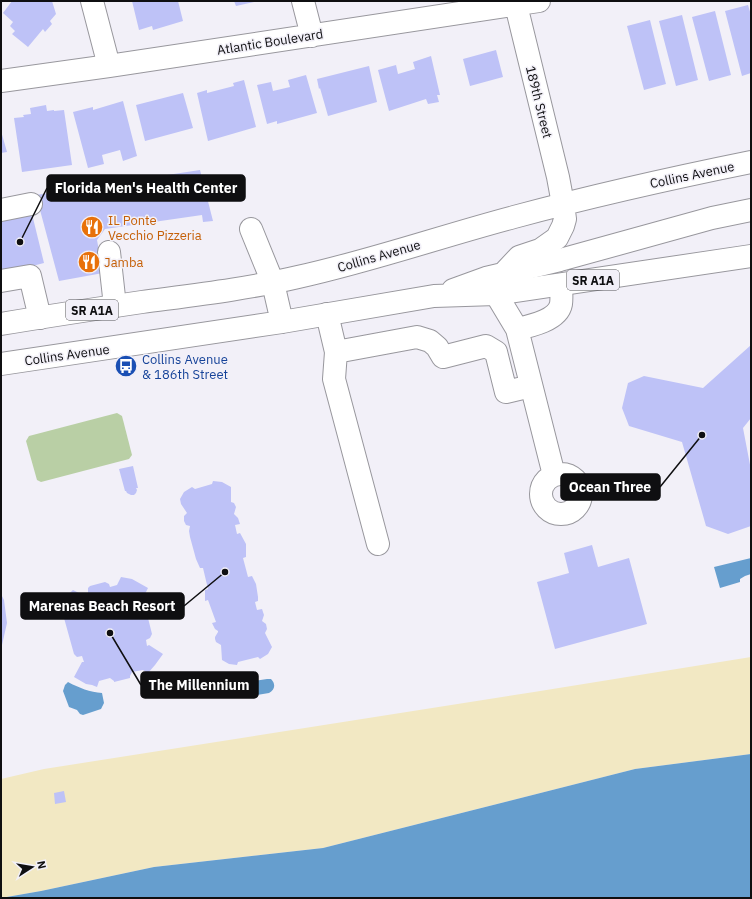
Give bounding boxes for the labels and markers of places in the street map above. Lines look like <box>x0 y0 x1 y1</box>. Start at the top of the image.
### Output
callout: Florida Men's Health Center <box>47 175 245 201</box>
place label: IL Ponte Vecchio Pizzeria <box>108 212 202 244</box>
restaurant icon: IL Ponte Vecchio Pizzeria <box>79 214 105 240</box>
restaurant icon: Jamba <box>76 249 102 275</box>
place label: Jamba <box>104 254 143 271</box>
place label: Collins Avenue & 186th Street <box>142 351 228 383</box>
bus stop icon: Collins Avenue & 186th Street <box>113 353 139 379</box>
callout: Ocean Three <box>561 474 660 500</box>
callout: Marenas Beach Resort <box>21 593 184 619</box>
callout: The Millennium <box>141 672 258 698</box>

